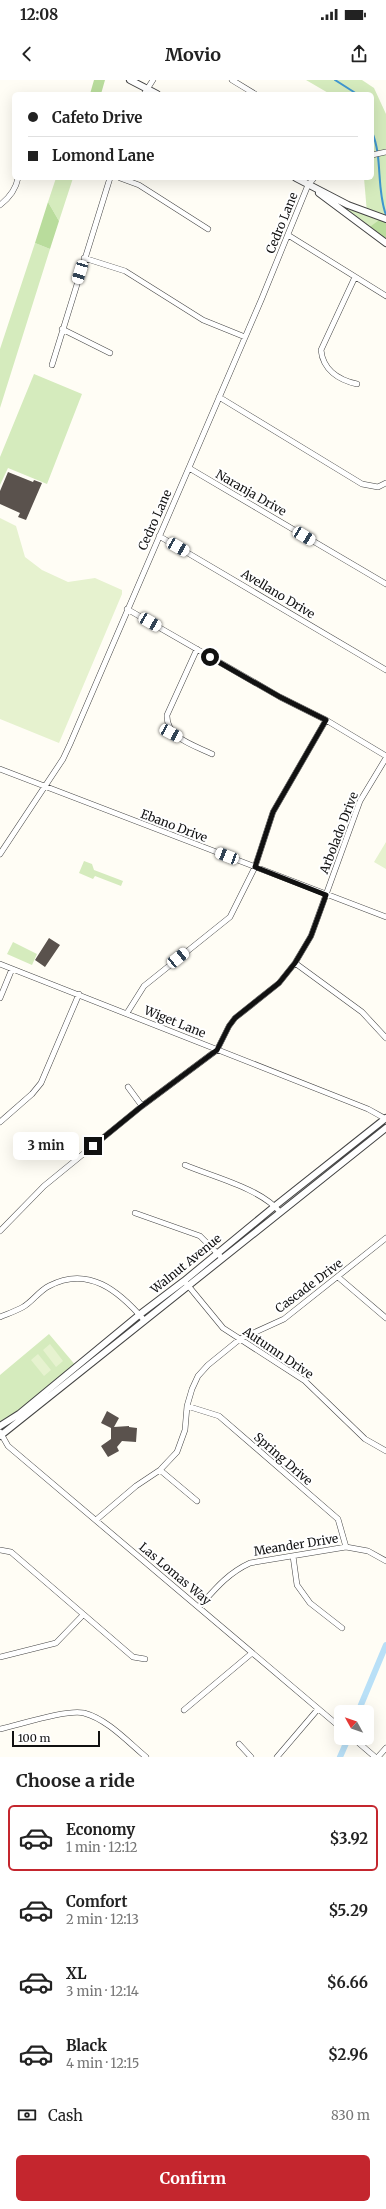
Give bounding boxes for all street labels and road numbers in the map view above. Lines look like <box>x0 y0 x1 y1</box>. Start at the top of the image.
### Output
street label: Cedro Lane <box>262 190 301 256</box>
street label: Naranja Drive <box>213 466 289 519</box>
street label: Cedro Lane <box>135 487 175 552</box>
street label: Avellano Drive <box>238 565 318 621</box>
street label: Arbolado Drive <box>316 790 361 877</box>
street label: Ebano Drive <box>139 806 210 845</box>
street label: Wiget Lane <box>141 1002 208 1041</box>
street label: Walnut Avenue <box>147 1231 224 1297</box>
street label: Cascade Drive <box>272 1255 345 1316</box>
street label: Autumn Drive <box>239 1323 316 1382</box>
street label: Spring Drive <box>251 1429 316 1488</box>
street label: Meander Drive <box>253 1530 339 1559</box>
street label: Las Lomas Way <box>136 1539 214 1608</box>

